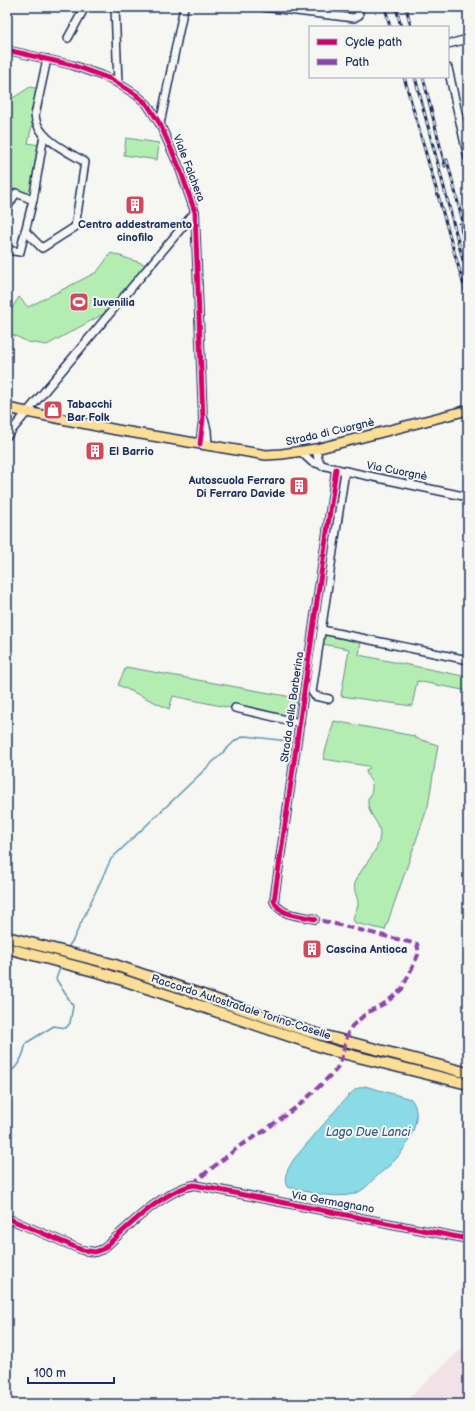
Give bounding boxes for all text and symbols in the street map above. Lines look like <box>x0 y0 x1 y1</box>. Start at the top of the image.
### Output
legend <box>309 26 449 78</box>
text: Cycle path <box>345 35 402 50</box>
text: Path <box>345 55 370 70</box>
street label: Viale Falchera <box>170 133 208 203</box>
building icon: Centro addestramento cinofilo <box>124 194 146 216</box>
place label: Centro addestramento cinofilo <box>78 218 192 244</box>
sports icon: Iuvenilia <box>68 291 90 313</box>
place label: Iuvenilia <box>93 296 135 309</box>
place label: Tabacchi Bar Folk <box>67 398 112 424</box>
shop icon: Tabacchi Bar Folk <box>42 399 64 421</box>
street label: Strada di Cuorgnè <box>284 415 376 449</box>
building icon: El Barrio <box>84 440 106 462</box>
place label: El Barrio <box>109 445 154 458</box>
street label: Via Cuorgnè <box>365 459 429 483</box>
place label: Autoscuola Ferraro Di Ferraro Davide <box>188 474 285 500</box>
building icon: Autoscuola Ferraro Di Ferraro Davide <box>288 475 310 497</box>
street label: Strada della Barberina <box>278 651 306 763</box>
building icon: Cascina Antioca <box>301 938 323 960</box>
place label: Cascina Antioca <box>326 943 407 956</box>
street label: Raccordo Autostradale Torino-Caselle <box>149 972 333 1042</box>
water label: Lago Due Lanci <box>326 1125 412 1140</box>
street label: Via Germagnano <box>291 1188 375 1216</box>
scale bar <box>28 1359 114 1385</box>
text: 100 m <box>34 1366 66 1381</box>

